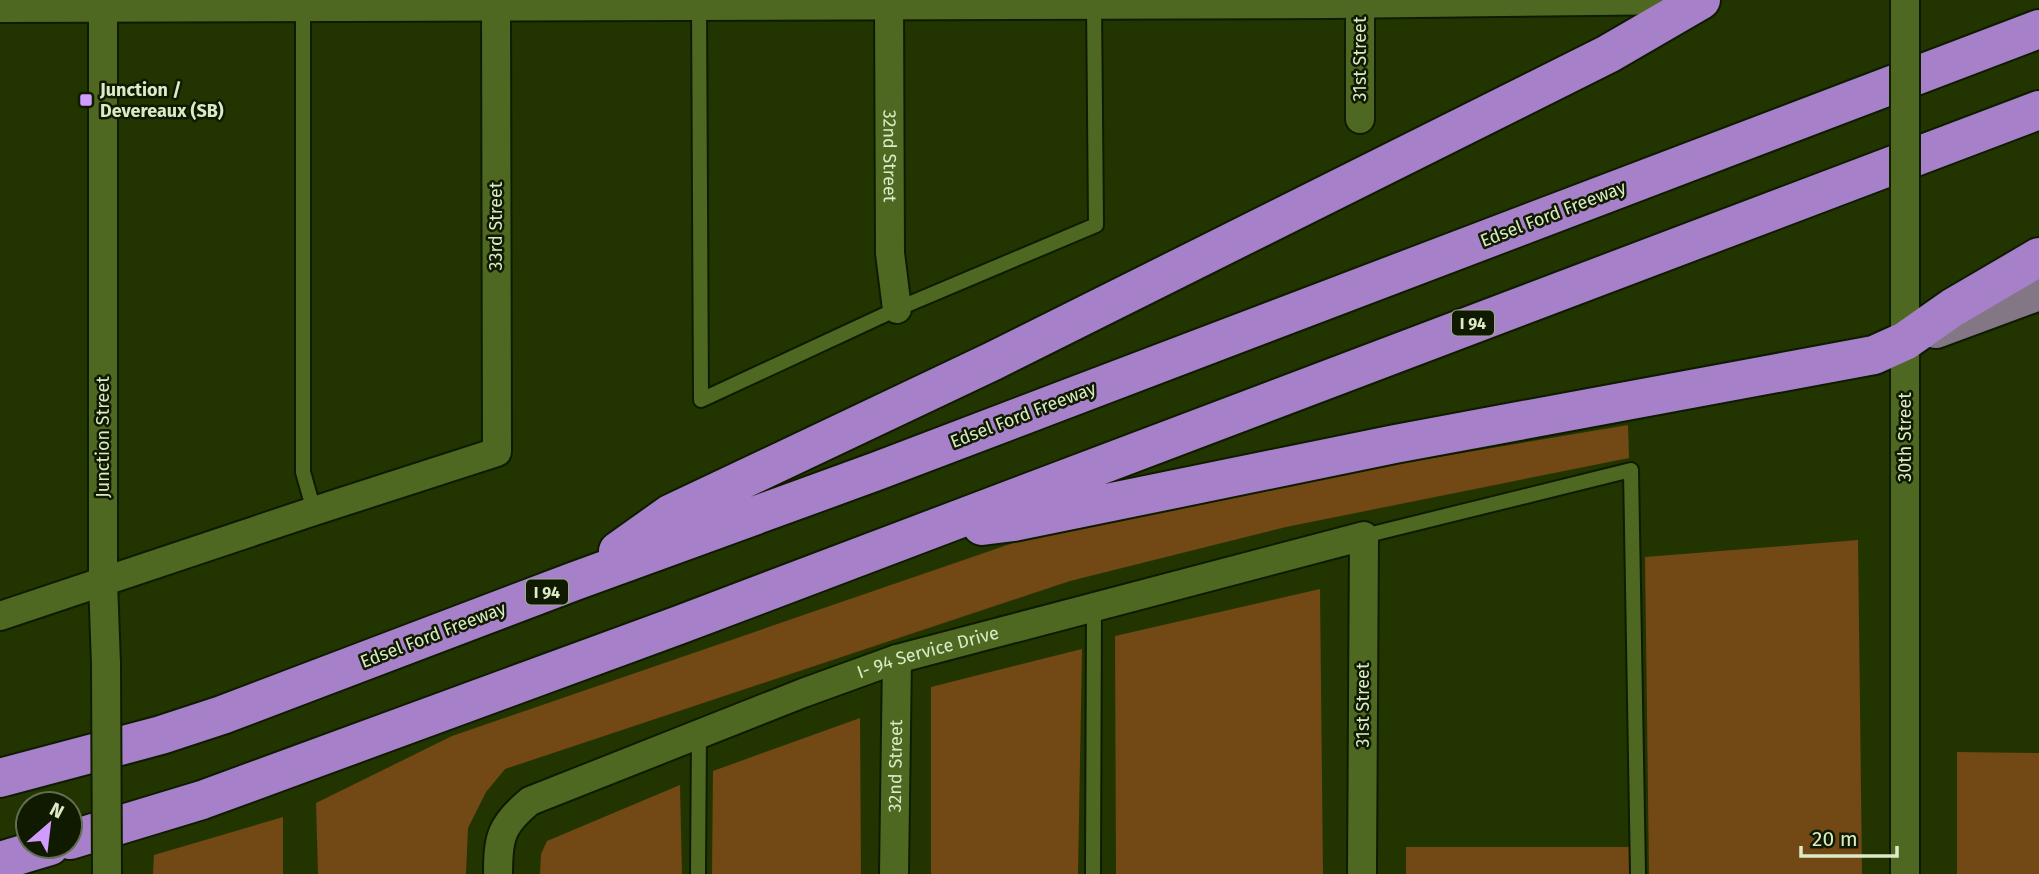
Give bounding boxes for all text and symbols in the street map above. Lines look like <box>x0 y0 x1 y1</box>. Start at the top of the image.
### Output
street label: 31st Street <box>1349 16 1371 101</box>
place label: Junction / Devereaux (SB) <box>99 79 224 122</box>
marker: Junction / Devereaux (SB) <box>78 92 94 108</box>
street label: 32nd Street <box>878 110 901 203</box>
street label: Edsel Ford Freeway <box>1477 176 1629 252</box>
street label: 33rd Street <box>485 181 507 270</box>
road number: I 94 <box>1452 310 1494 336</box>
street label: Junction Street <box>92 376 114 498</box>
street label: Edsel Ford Freeway <box>947 377 1099 453</box>
street label: 30th Street <box>1894 392 1916 482</box>
road number: I 94 <box>526 580 568 604</box>
street label: Edsel Ford Freeway <box>357 597 509 673</box>
street label: I- 94 Service Drive <box>854 622 1001 684</box>
street label: 31st Street <box>1352 662 1374 747</box>
street label: 32nd Street <box>884 719 907 813</box>
north arrow <box>14 790 84 860</box>
text: N <box>46 797 68 824</box>
scale bar <box>1801 814 1897 858</box>
text: 20 m <box>1812 826 1858 852</box>

